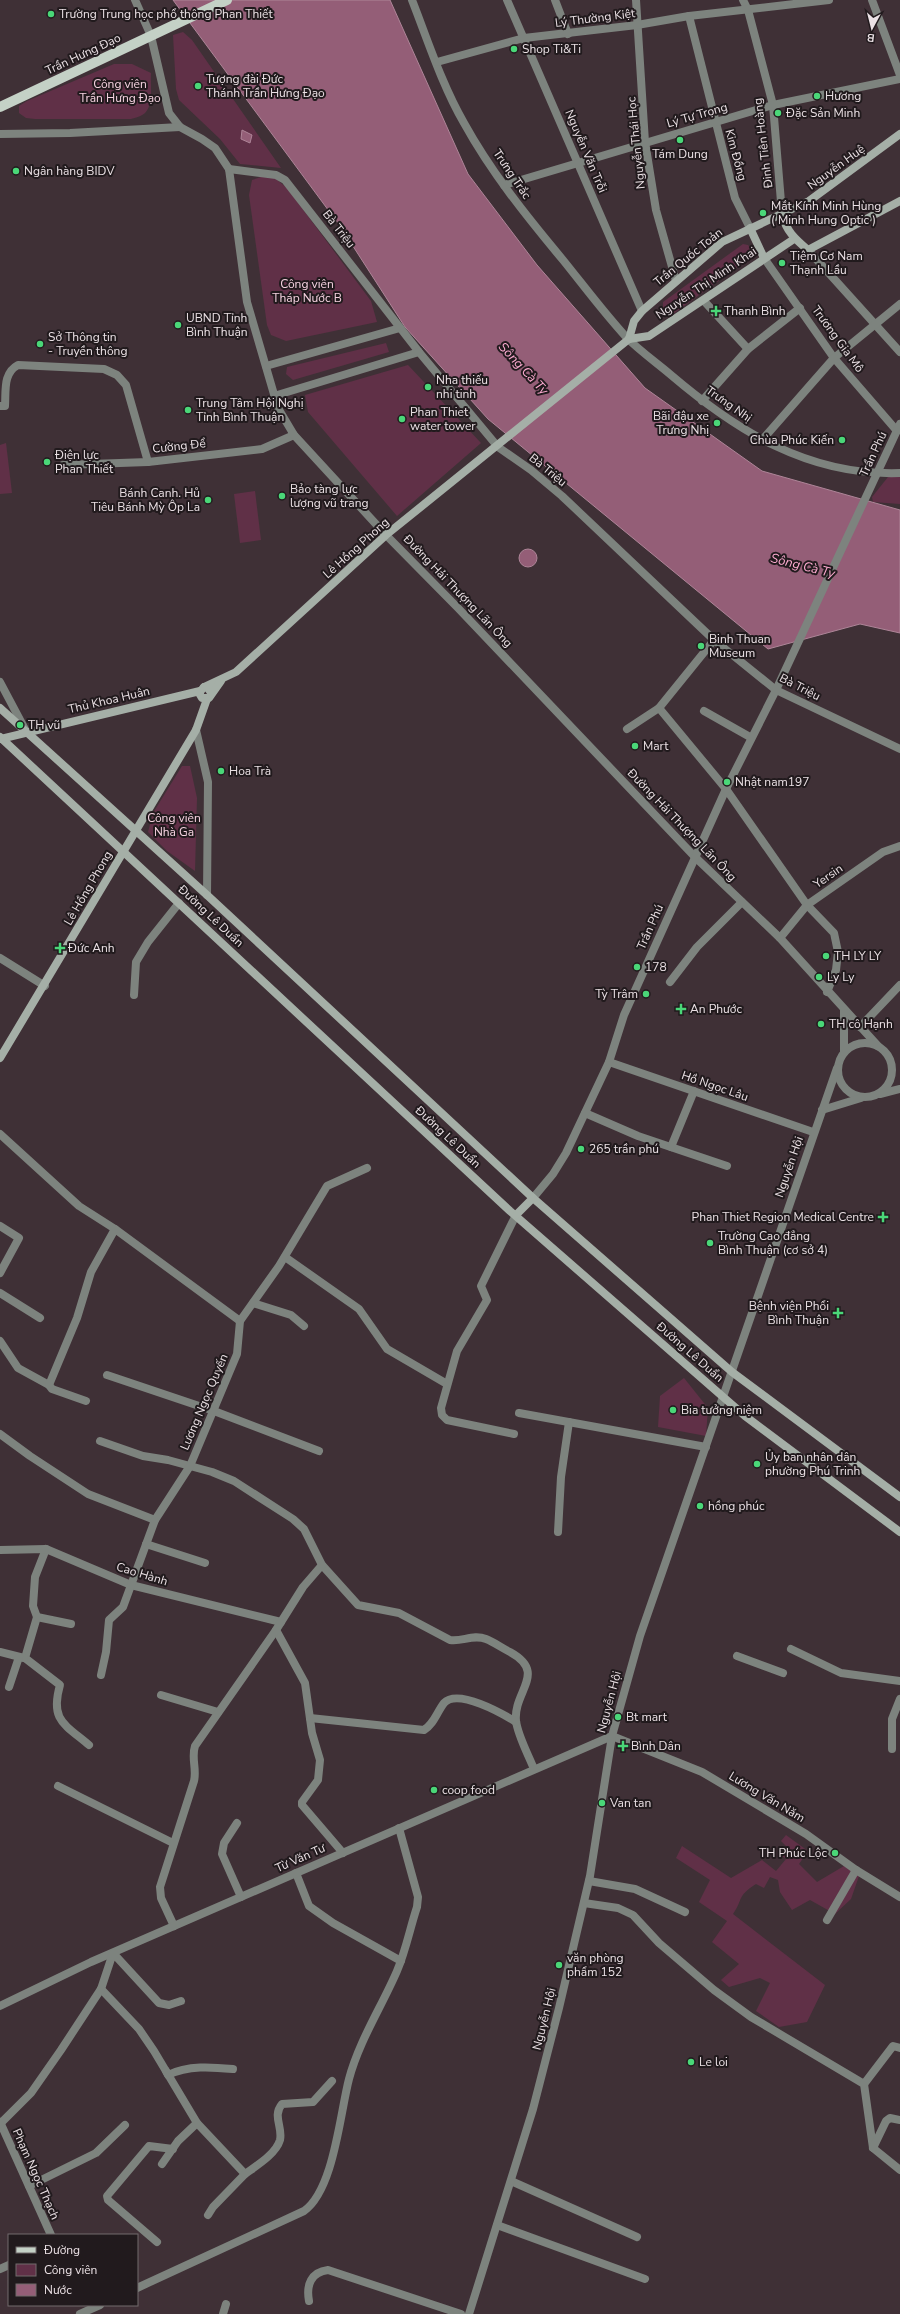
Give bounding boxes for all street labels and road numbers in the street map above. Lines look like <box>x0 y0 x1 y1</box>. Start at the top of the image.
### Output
street label: Lý Thường Kiệt <box>554 5 637 31</box>
street label: Trần Hưng Đạo <box>43 29 124 78</box>
street label: Nguyễn Thái Học <box>623 96 649 190</box>
street label: Đinh Tiên Hoàng <box>750 97 777 190</box>
street label: Lý Tự Trọng <box>665 99 729 131</box>
street label: Nguyễn Văn Trỗi <box>561 107 611 195</box>
street label: Kim Đồng <box>721 127 751 183</box>
street label: Nguyễn Huệ <box>804 141 868 193</box>
street label: Trưng Trắc <box>489 146 535 202</box>
street label: Bà Triệu <box>319 207 359 251</box>
street label: Trần Quốc Toản <box>650 224 726 290</box>
street label: Nguyễn Thị Minh Khai <box>653 243 759 323</box>
street label: Trương Gia Mô <box>808 302 868 376</box>
street label: Trưng Nhị <box>703 382 755 426</box>
street label: Trần Phú <box>856 429 890 479</box>
street label: Cường Để <box>152 435 206 457</box>
street label: Bà Triệu <box>526 450 570 490</box>
street label: Lê Hồng Phong <box>320 514 392 582</box>
street label: Đường Hải Thượng Lãn Ông <box>399 530 516 651</box>
street label: Bà Triệu <box>777 670 823 704</box>
street label: Thủ Khoa Huân <box>67 683 151 717</box>
street label: Đường Hải Thượng Lãn Ông <box>623 764 740 885</box>
street label: Lê Hồng Phong <box>60 848 116 928</box>
street label: Yersin <box>809 860 846 892</box>
street label: Đường Lê Duẩn <box>174 881 247 950</box>
street label: Trần Phú <box>633 902 667 952</box>
street label: Hồ Ngọc Lâu <box>679 1067 751 1105</box>
street label: Đường Lê Duẩn <box>411 1102 484 1171</box>
street label: Nguyễn Hội <box>771 1134 807 1200</box>
street label: Đường Lê Duẩn <box>652 1318 727 1386</box>
street label: Lương Ngọc Quyến <box>176 1351 232 1453</box>
street label: Cao Hành <box>114 1559 170 1589</box>
street label: Nguyễn Hội <box>593 1669 625 1735</box>
street label: Lương Văn Năm <box>726 1768 808 1826</box>
street label: Từ Văn Tư <box>272 1839 329 1876</box>
street label: Nguyễn Hội <box>529 1986 559 2052</box>
street label: Phạm Ngọc Thạch <box>9 2126 63 2222</box>

